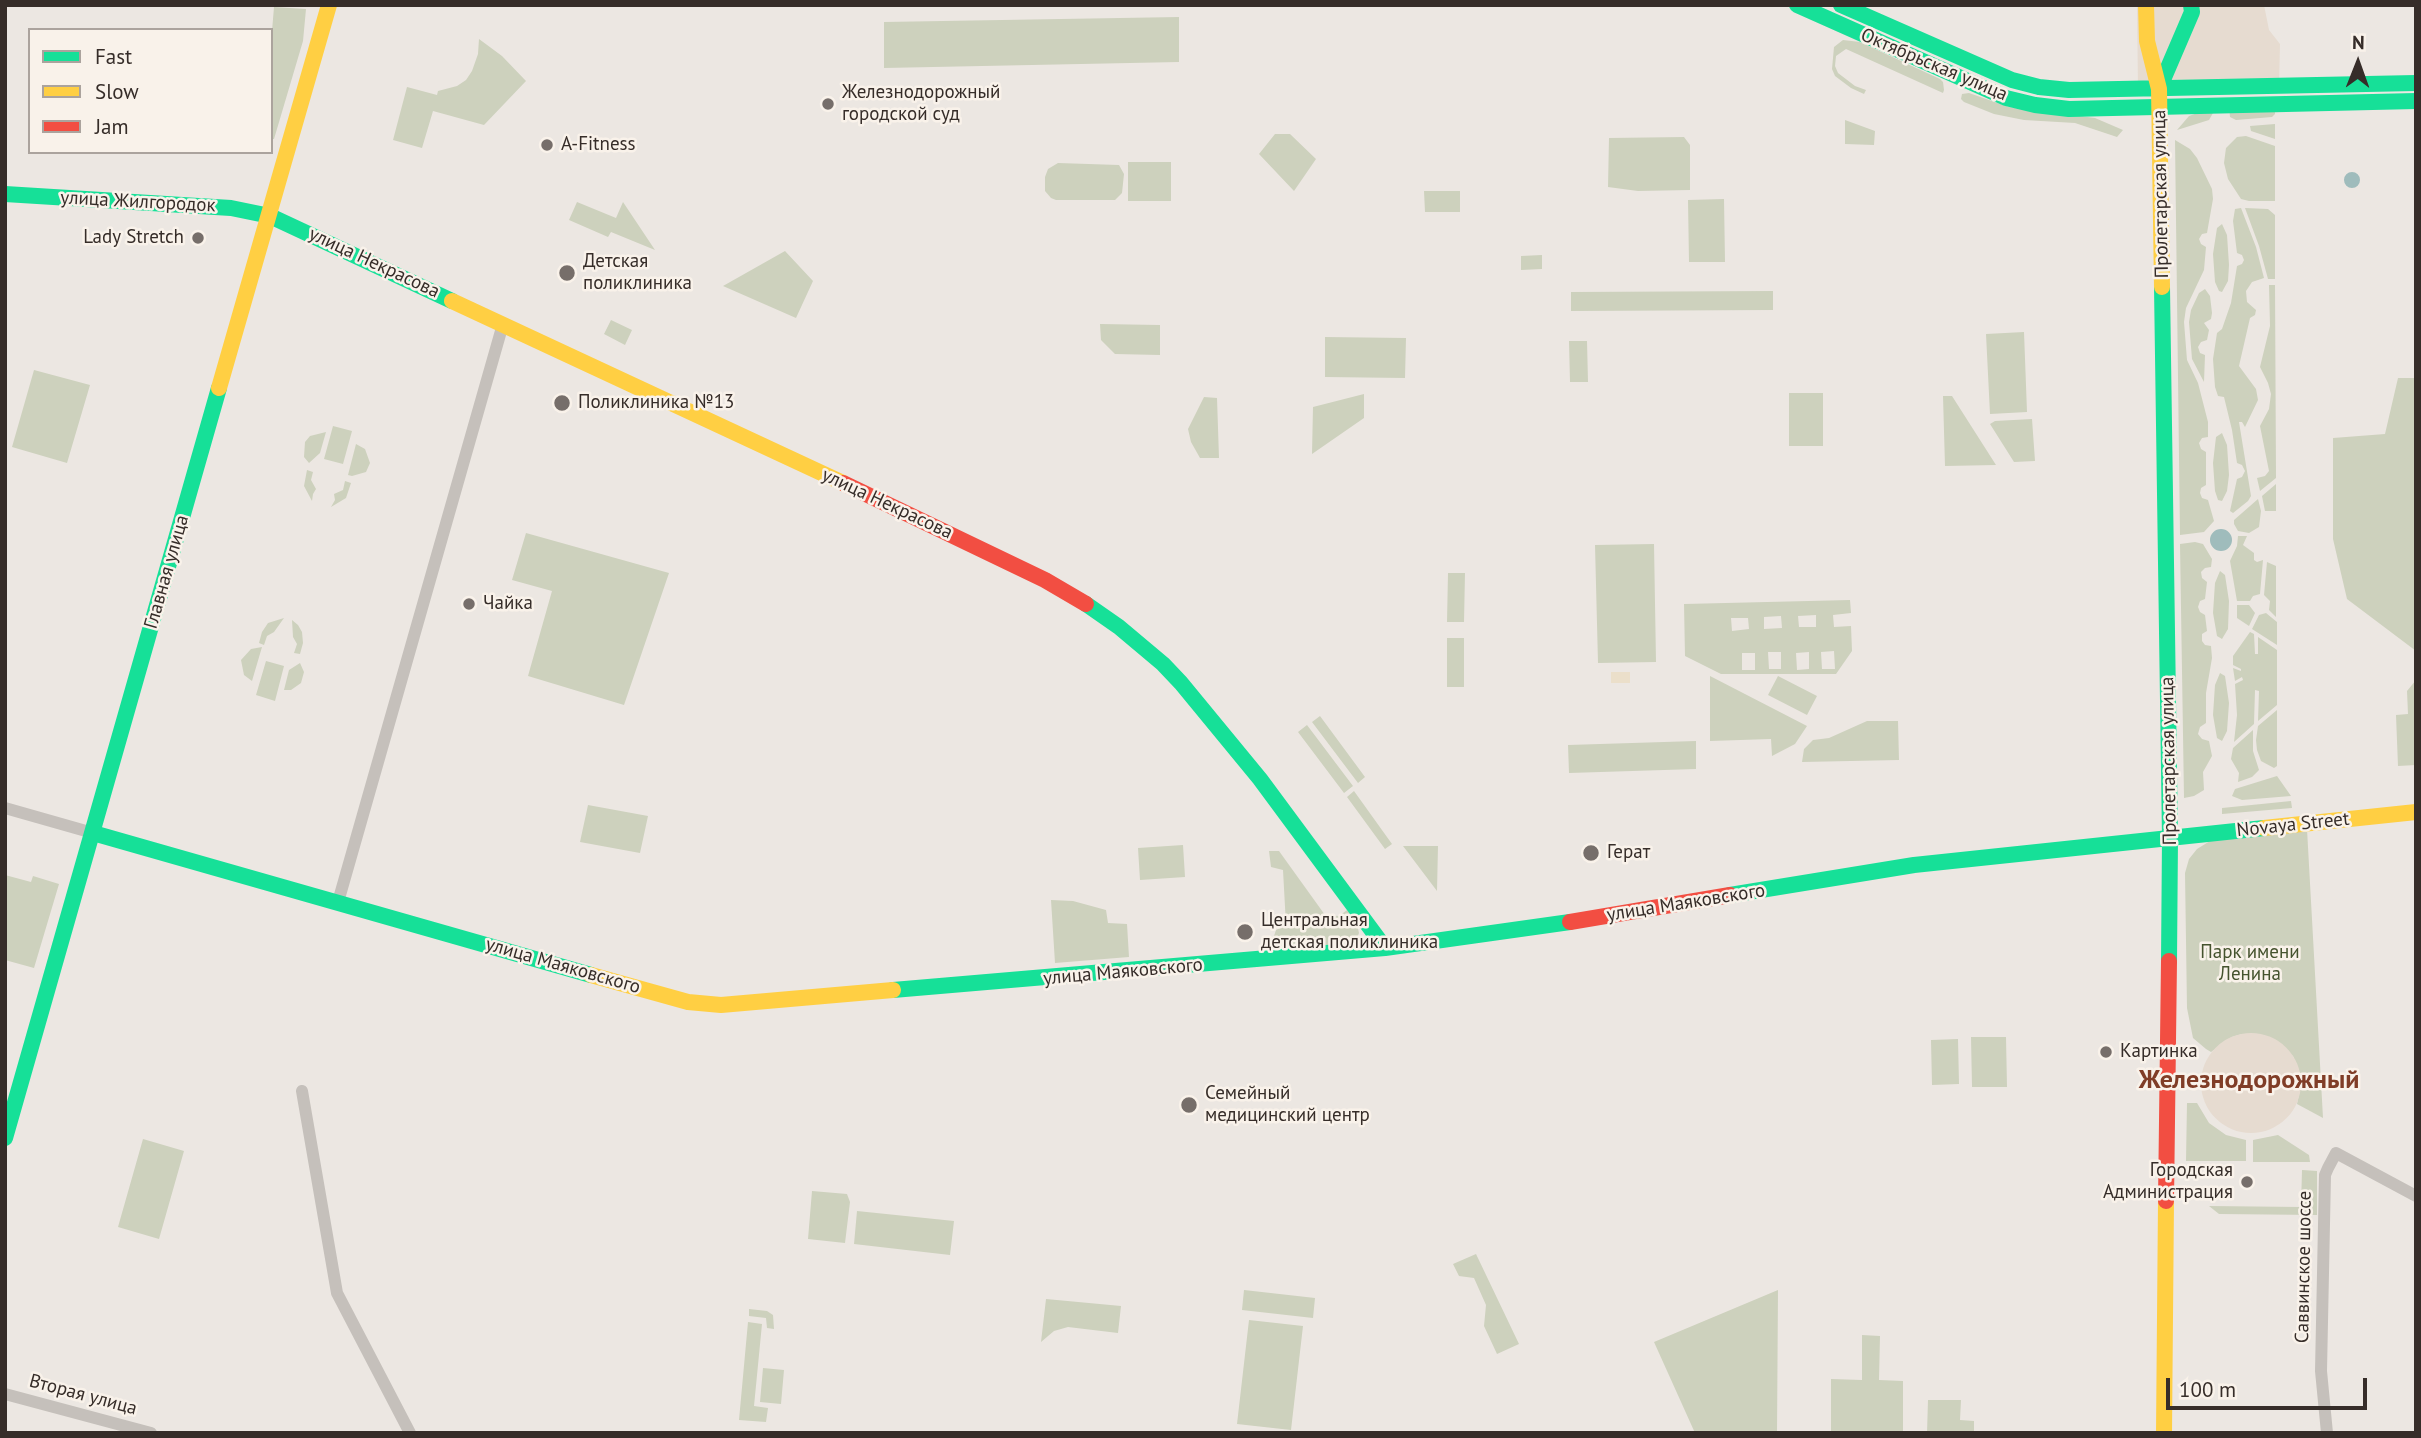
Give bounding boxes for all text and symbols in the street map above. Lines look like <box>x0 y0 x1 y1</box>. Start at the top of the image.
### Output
street label: Октябрьская улица <box>1857 24 2011 106</box>
legend <box>28 28 273 154</box>
north arrow <box>2323 28 2393 98</box>
text: N <box>2352 30 2365 54</box>
text: Fast <box>95 43 132 70</box>
text: Slow <box>95 78 139 105</box>
place label: Железнодорожный городской суд <box>842 82 1000 126</box>
marker: Железнодорожный городской суд <box>820 96 836 112</box>
street label: Пролетарская улица <box>2148 109 2174 279</box>
text: Jam <box>95 113 129 140</box>
place label: A-Fitness <box>561 134 636 156</box>
marker: A-Fitness <box>539 137 555 153</box>
street label: улица Жилгородок <box>60 187 216 217</box>
street label: улица Некрасова <box>305 223 443 303</box>
place label: Lady Stretch <box>83 227 184 249</box>
marker: Lady Stretch <box>190 230 206 246</box>
place label: Детская поликлиника <box>583 251 692 295</box>
marker: Детская поликлиника <box>557 263 577 283</box>
place label: Поликлиника №13 <box>578 392 734 414</box>
marker: Поликлиника №13 <box>552 393 572 413</box>
street label: улица Некрасова <box>818 464 956 544</box>
street label: Главная улица <box>140 513 194 631</box>
place label: Чайка <box>483 593 533 615</box>
marker: Чайка <box>461 596 477 612</box>
street label: Пролетарская улица <box>2156 676 2182 846</box>
street label: Novaya Street <box>2236 808 2350 842</box>
place label: Герат <box>1607 842 1650 864</box>
marker: Герат <box>1581 843 1601 863</box>
street label: улица Маяковского <box>1605 879 1767 927</box>
place label: Центральная детская поликлиника <box>1261 910 1438 954</box>
marker: Центральная детская поликлиника <box>1235 922 1255 942</box>
street label: улица Маяковского <box>483 933 643 999</box>
park label: Парк имени Ленина <box>2200 942 2300 986</box>
street label: улица Маяковского <box>1042 954 1204 990</box>
place label: Картинка <box>2120 1041 2198 1063</box>
marker: Картинка <box>2098 1044 2114 1060</box>
district label: Железнодорожный <box>2139 1065 2359 1097</box>
place label: Семейный медицинский центр <box>1205 1083 1370 1127</box>
marker: Семейный медицинский центр <box>1179 1095 1199 1115</box>
place label: Городская Администрация <box>2103 1160 2233 1204</box>
marker: Городская Администрация <box>2239 1174 2255 1190</box>
street label: Саввинское шоссе <box>2291 1191 2317 1343</box>
scale bar <box>2169 1364 2370 1408</box>
street label: Вторая улица <box>27 1370 139 1420</box>
text: 100 m <box>2179 1376 2236 1403</box>

